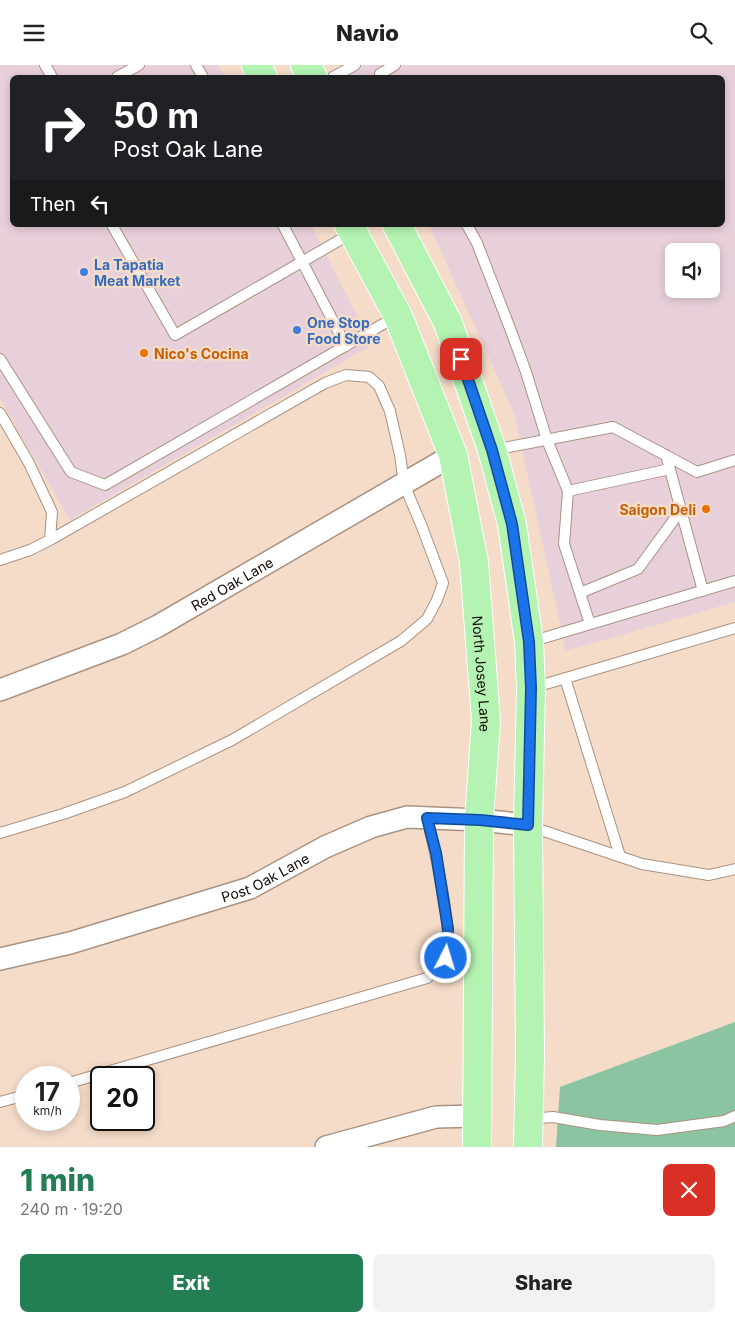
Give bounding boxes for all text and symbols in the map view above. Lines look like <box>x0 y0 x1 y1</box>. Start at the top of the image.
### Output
icon: menu <box>20 19 48 47</box>
icon: search <box>687 19 715 47</box>
text: Navio <box>336 20 399 46</box>
text: 50 m <box>113 94 199 136</box>
icon: right <box>30 95 95 160</box>
text: Post Oak Lane <box>113 136 263 162</box>
icon: left <box>86 190 114 218</box>
text: Then <box>30 193 76 216</box>
map controls <box>665 243 720 298</box>
button: sound <box>665 243 720 298</box>
place label: La Tapatia Meat Market <box>94 256 180 289</box>
marker: La Tapatia Meat Market <box>78 266 90 278</box>
place label: One Stop Food Store <box>307 314 381 347</box>
marker: One Stop Food Store <box>291 324 303 336</box>
pin <box>440 338 482 380</box>
place label: Nico's Cocina <box>154 345 249 362</box>
icon: arrive <box>447 345 475 373</box>
marker: Nico's Cocina <box>138 347 150 359</box>
place label: Saigon Deli <box>619 501 696 518</box>
marker: Saigon Deli <box>700 503 712 515</box>
street label: Red Oak Lane <box>188 553 276 614</box>
street label: North Josey Lane <box>470 615 495 733</box>
street label: Post Oak Lane <box>219 849 312 905</box>
position arrow <box>419 931 471 983</box>
speed limit sign: 20 <box>90 1066 155 1131</box>
text: 17 <box>35 1077 60 1107</box>
text: km/h <box>33 1103 62 1118</box>
text: 1 min <box>20 1162 95 1198</box>
button: close <box>663 1164 715 1216</box>
text: 240 m · 19:20 <box>20 1199 123 1219</box>
button: Exit <box>20 1254 363 1312</box>
button: Share <box>373 1254 715 1312</box>

